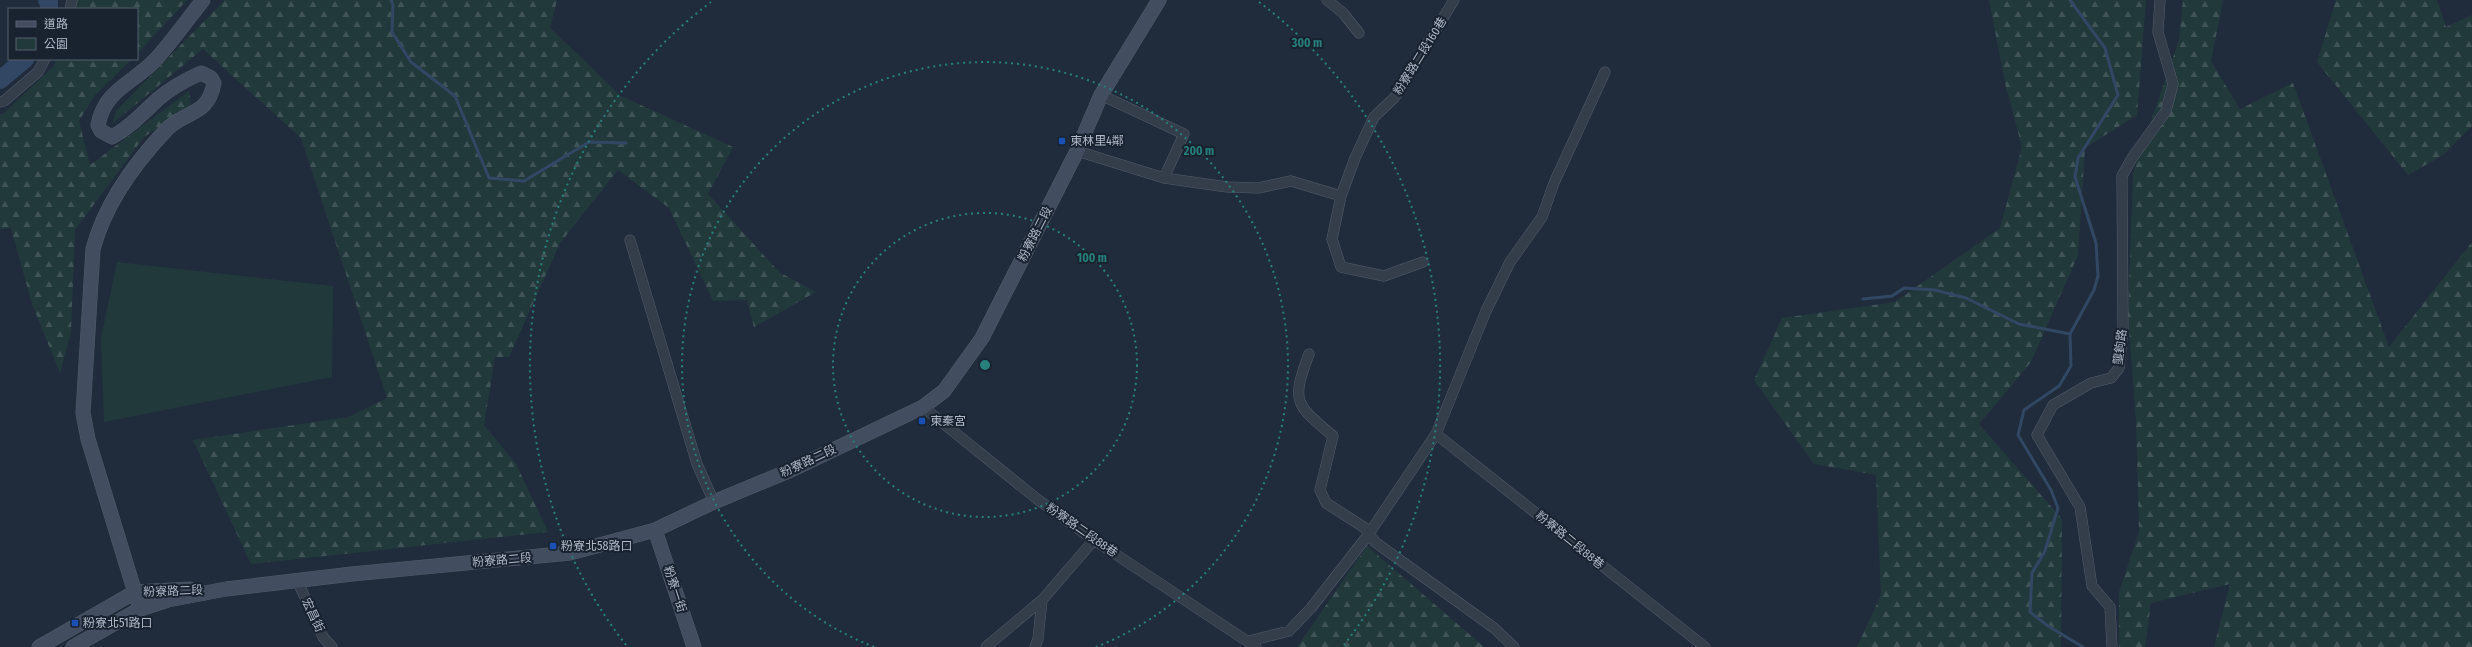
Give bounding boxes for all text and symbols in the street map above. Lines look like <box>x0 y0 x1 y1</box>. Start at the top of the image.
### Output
legend <box>8 8 138 60</box>
street label: 粉寮路二段160巷 <box>1391 15 1449 97</box>
text: 道路 <box>44 17 68 31</box>
text: 300 m <box>1291 36 1322 50</box>
text: 公園 <box>44 37 68 51</box>
place label: 東林里4鄰 <box>1070 134 1124 148</box>
marker: 東林里4鄰 <box>1057 136 1067 146</box>
text: 200 m <box>1183 144 1214 158</box>
street label: 粉寮路二段 <box>1015 204 1055 264</box>
text: 100 m <box>1077 251 1107 265</box>
street label: 壟鉤路 <box>2111 328 2129 366</box>
centre of rings <box>978 358 992 372</box>
place label: 東秦宮 <box>930 414 966 428</box>
marker: 東秦宮 <box>917 416 927 426</box>
street label: 粉寮路二段 <box>778 442 838 480</box>
street label: 粉寮路二段88巷 <box>1044 500 1120 560</box>
street label: 粉寮路二段88巷 <box>1533 508 1607 572</box>
place label: 粉寮北58路口 <box>561 539 633 553</box>
marker: 粉寮北58路口 <box>548 541 558 551</box>
street label: 粉寮路二段 <box>471 550 533 570</box>
street label: 粉寮一街 <box>661 564 689 614</box>
street label: 粉寮路二段 <box>143 583 203 599</box>
street label: 宏昌街 <box>299 596 327 634</box>
place label: 粉寮北51路口 <box>83 616 153 630</box>
marker: 粉寮北51路口 <box>70 618 80 628</box>

